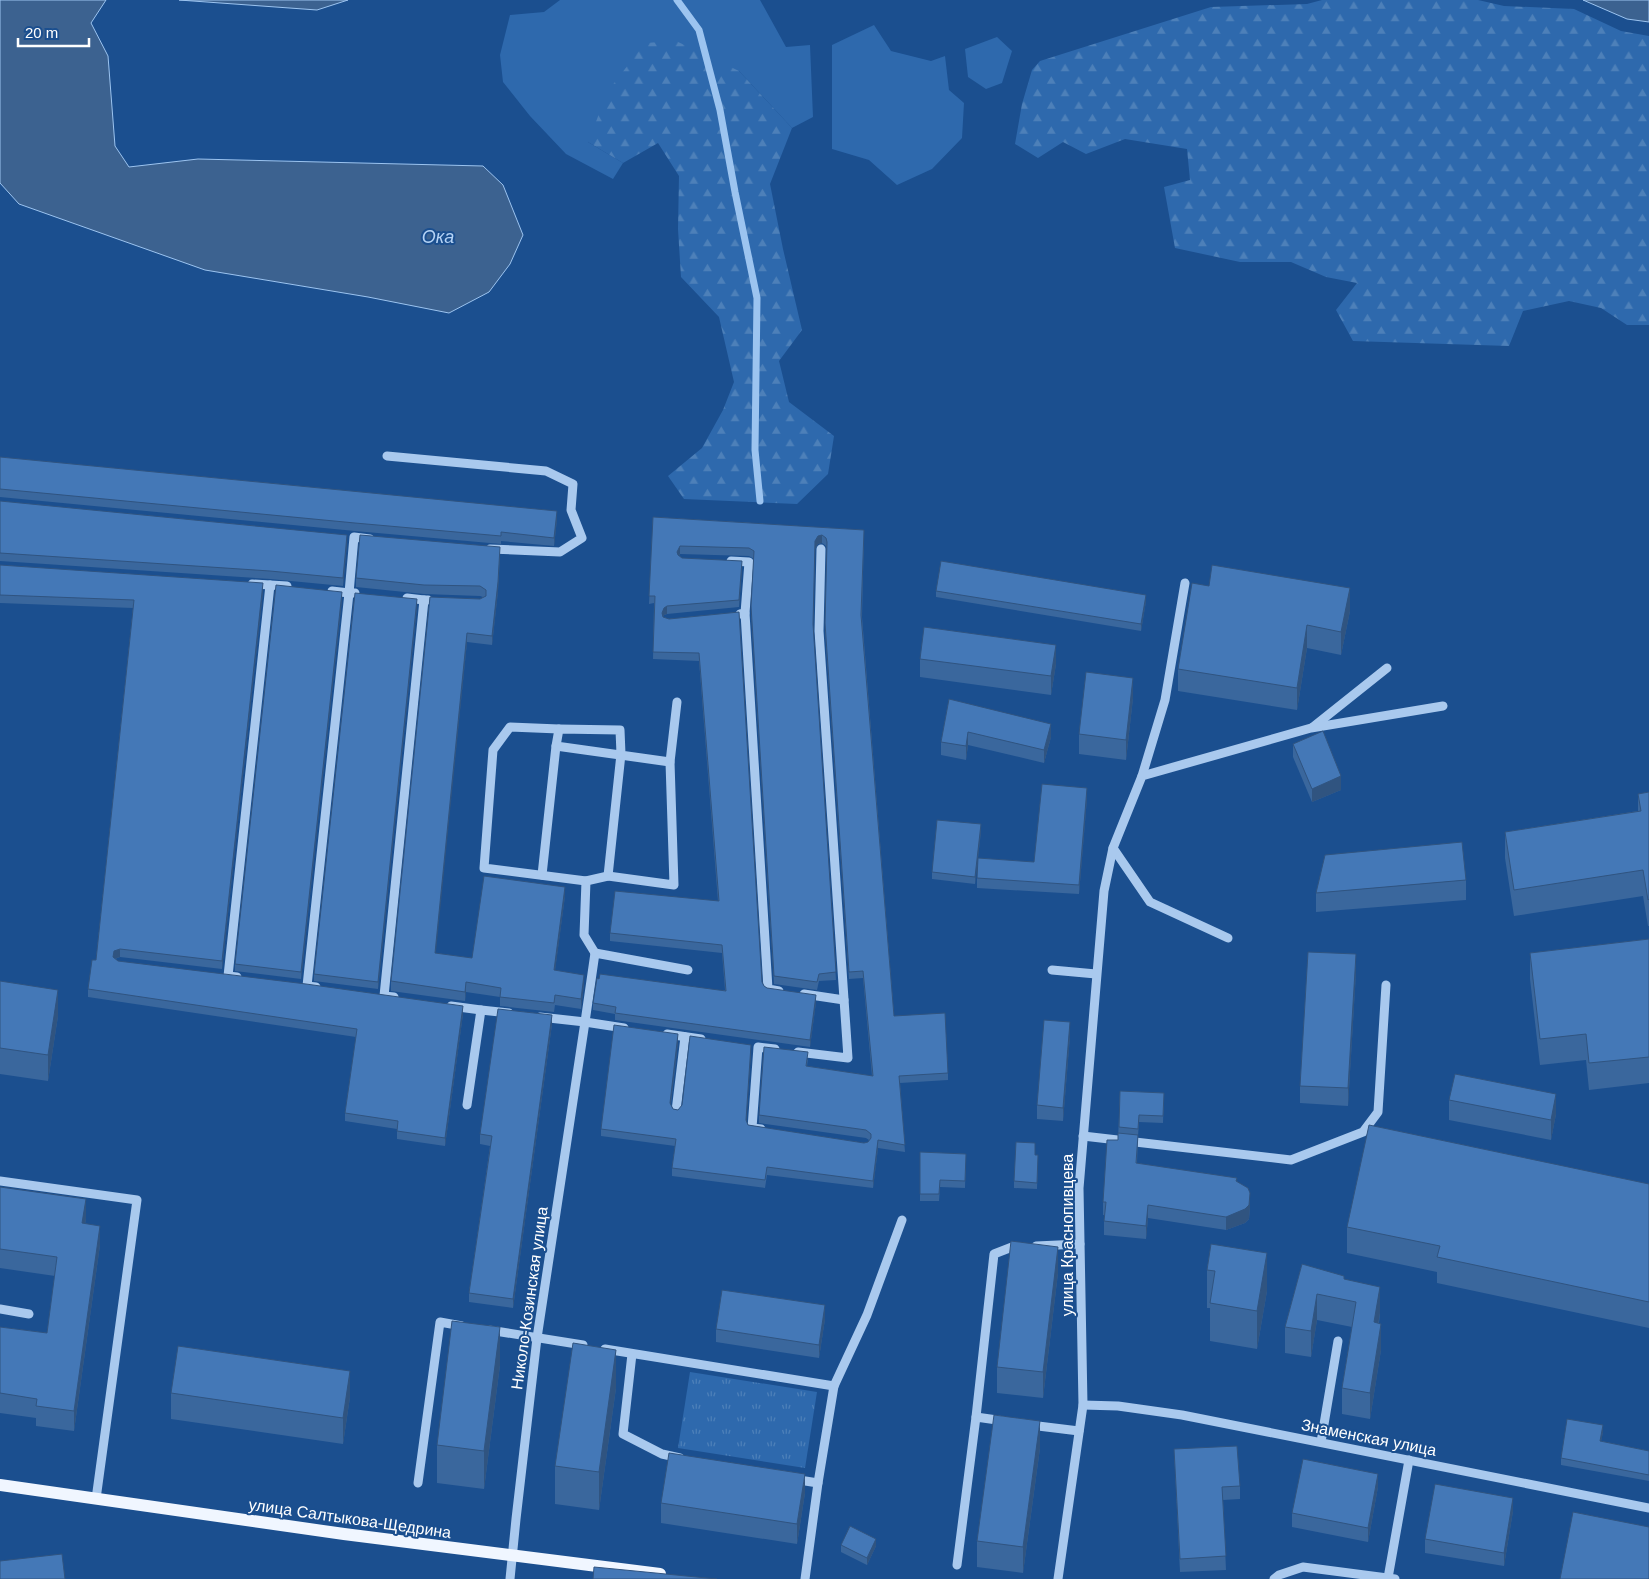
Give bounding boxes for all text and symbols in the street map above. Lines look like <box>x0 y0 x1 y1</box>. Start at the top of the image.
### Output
scale bar <box>18 15 89 47</box>
text: 20 m <box>25 24 58 41</box>
water label: Ока <box>422 227 454 247</box>
street label: улица Краснопивцева <box>1059 1154 1076 1316</box>
street label: Николо-Козинская улица <box>508 1205 551 1391</box>
street label: Знаменская улица <box>1300 1416 1438 1459</box>
street label: улица Салтыкова-Щедрина <box>248 1496 452 1541</box>

